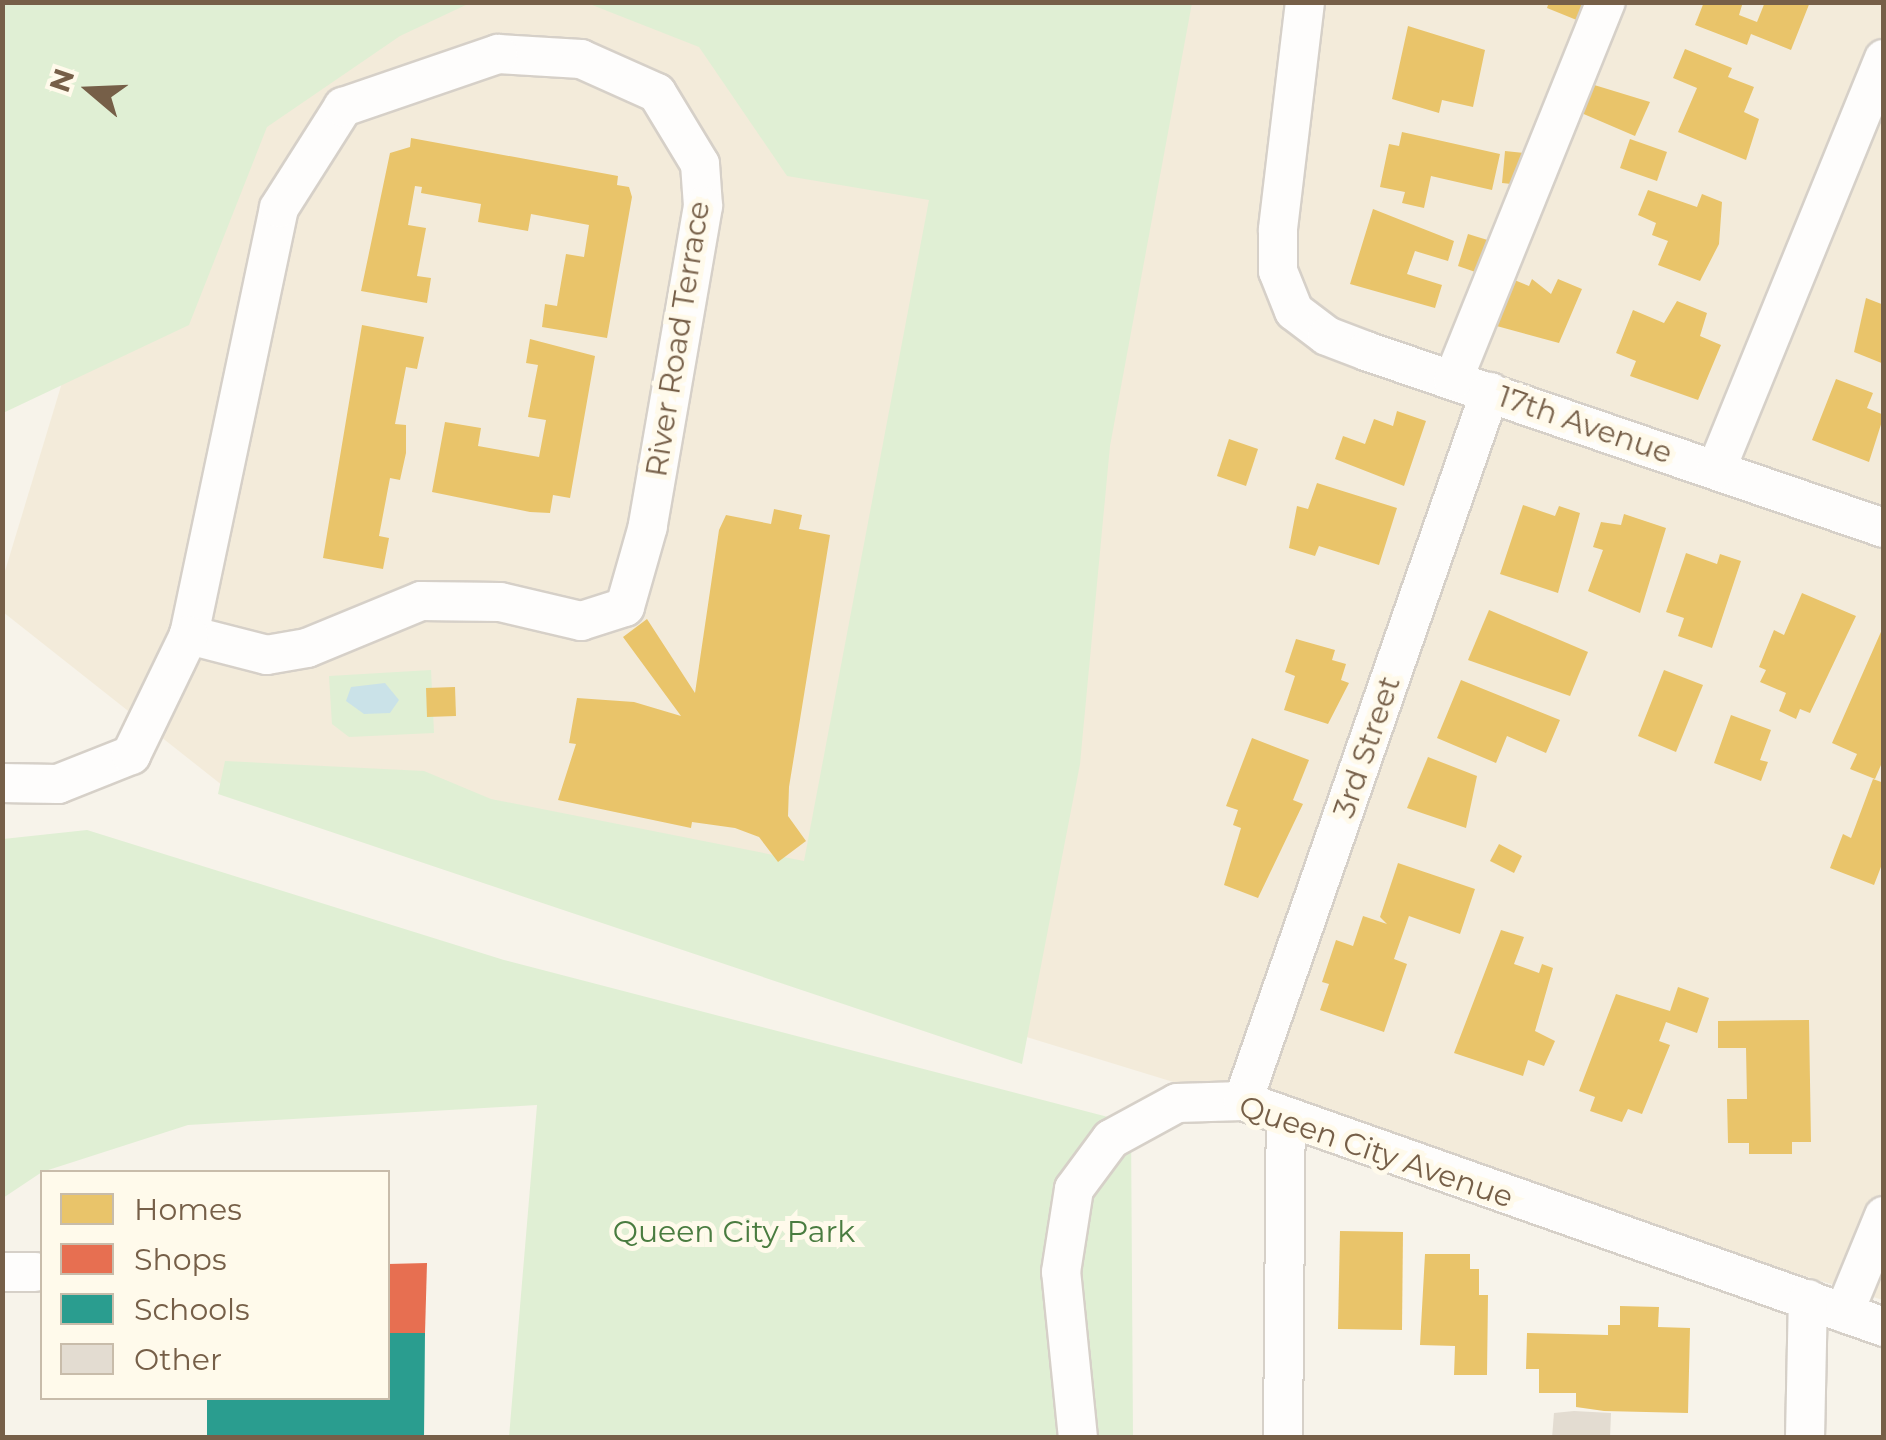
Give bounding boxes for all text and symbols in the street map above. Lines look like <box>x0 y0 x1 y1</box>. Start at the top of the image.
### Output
north arrow <box>40 40 140 140</box>
text: N <box>42 64 81 96</box>
street label: River Road Terrace <box>638 199 718 479</box>
street label: 17th Avenue <box>1493 378 1677 472</box>
street label: 3rd Street <box>1326 671 1408 823</box>
street label: Queen City Avenue <box>1234 1088 1518 1216</box>
legend <box>40 1170 390 1400</box>
text: Homes <box>134 1191 242 1228</box>
park label: Queen City Park <box>613 1214 855 1250</box>
text: Shops <box>134 1241 227 1278</box>
text: Schools <box>134 1291 250 1328</box>
text: Other <box>134 1341 222 1378</box>

